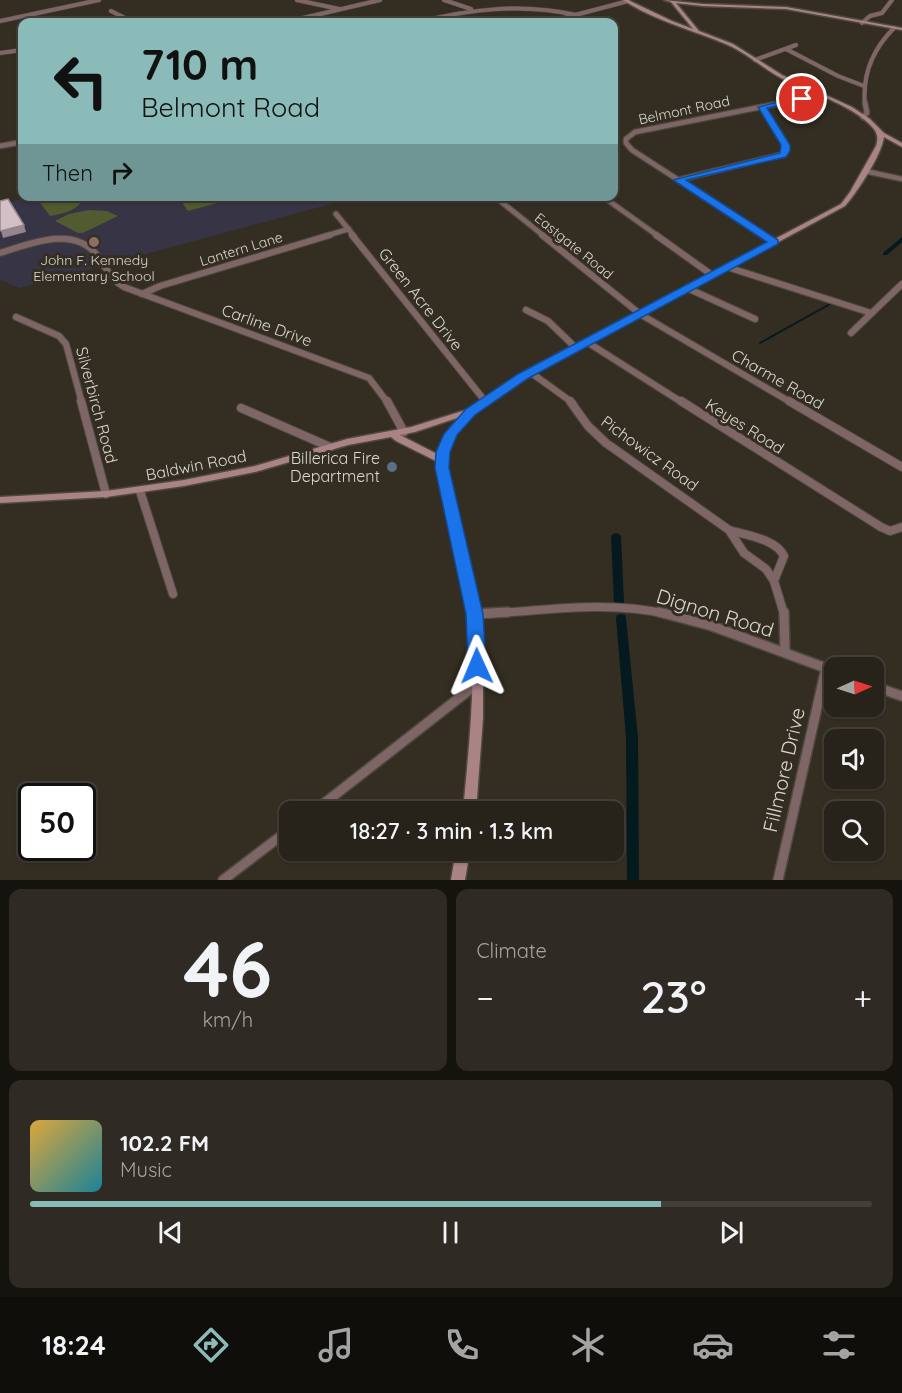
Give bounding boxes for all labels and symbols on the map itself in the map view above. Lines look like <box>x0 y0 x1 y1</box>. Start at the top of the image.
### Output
pin <box>776 73 827 124</box>
street label: Belmont Road <box>637 92 731 128</box>
street label: Eastgate Road <box>531 209 617 283</box>
street label: Lantern Lane <box>197 228 285 270</box>
marker: John F. Kennedy Elementary School <box>87 235 101 249</box>
street label: Green Acre Drive <box>375 244 467 354</box>
place label: John F. Kennedy Elementary School <box>33 251 155 285</box>
street label: Carline Drive <box>219 299 315 351</box>
street label: Silverbirch Road <box>72 345 122 465</box>
street label: Charme Road <box>728 345 828 413</box>
street label: Keyes Road <box>702 394 788 458</box>
street label: Pichowicz Road <box>597 411 703 495</box>
street label: Baldwin Road <box>144 445 248 485</box>
place label: Billerica Fire Department <box>290 448 380 486</box>
marker: Billerica Fire Department <box>385 460 399 474</box>
street label: Dignon Road <box>653 583 777 642</box>
position arrow <box>445 634 509 698</box>
north arrow <box>824 657 884 717</box>
street label: Fillmore Drive <box>757 705 810 835</box>
speed limit sign: 50 <box>18 783 96 861</box>

